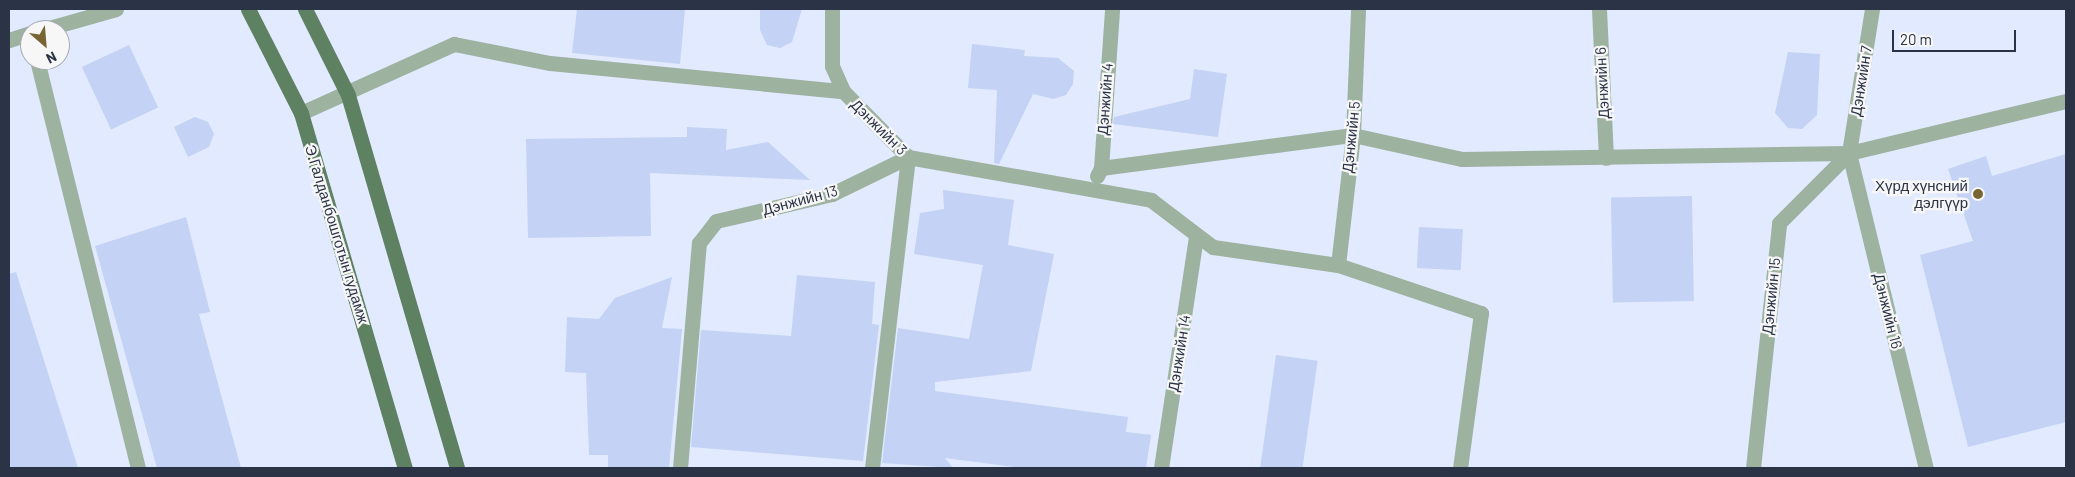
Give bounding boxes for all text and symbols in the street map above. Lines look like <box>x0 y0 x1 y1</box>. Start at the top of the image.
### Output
north arrow <box>20 20 70 70</box>
scale bar <box>1895 20 2019 52</box>
text: 20 m <box>1900 30 1932 48</box>
street label: Дэнжийн 7 <box>1847 44 1875 118</box>
street label: Дэнжийн 6 <box>1591 47 1613 119</box>
text: N <box>44 48 60 68</box>
street label: Дэнжийн 4 <box>1093 62 1117 136</box>
street label: Дэнжийн 3 <box>847 95 911 159</box>
street label: Дэнжийн 5 <box>1338 100 1364 174</box>
street label: Э.Галданбошготын гудамж <box>301 143 373 325</box>
place label: Хүрд хүнсний дэлгүүр <box>1875 176 1968 211</box>
street label: Дэнжийн 13 <box>760 181 840 219</box>
marker: Хүрд хүнсний дэлгүүр <box>1972 188 1984 200</box>
street label: Дэнжийн 15 <box>1758 257 1784 335</box>
street label: Дэнжийн 16 <box>1870 271 1906 351</box>
street label: Дэнжийн 14 <box>1164 313 1194 393</box>

